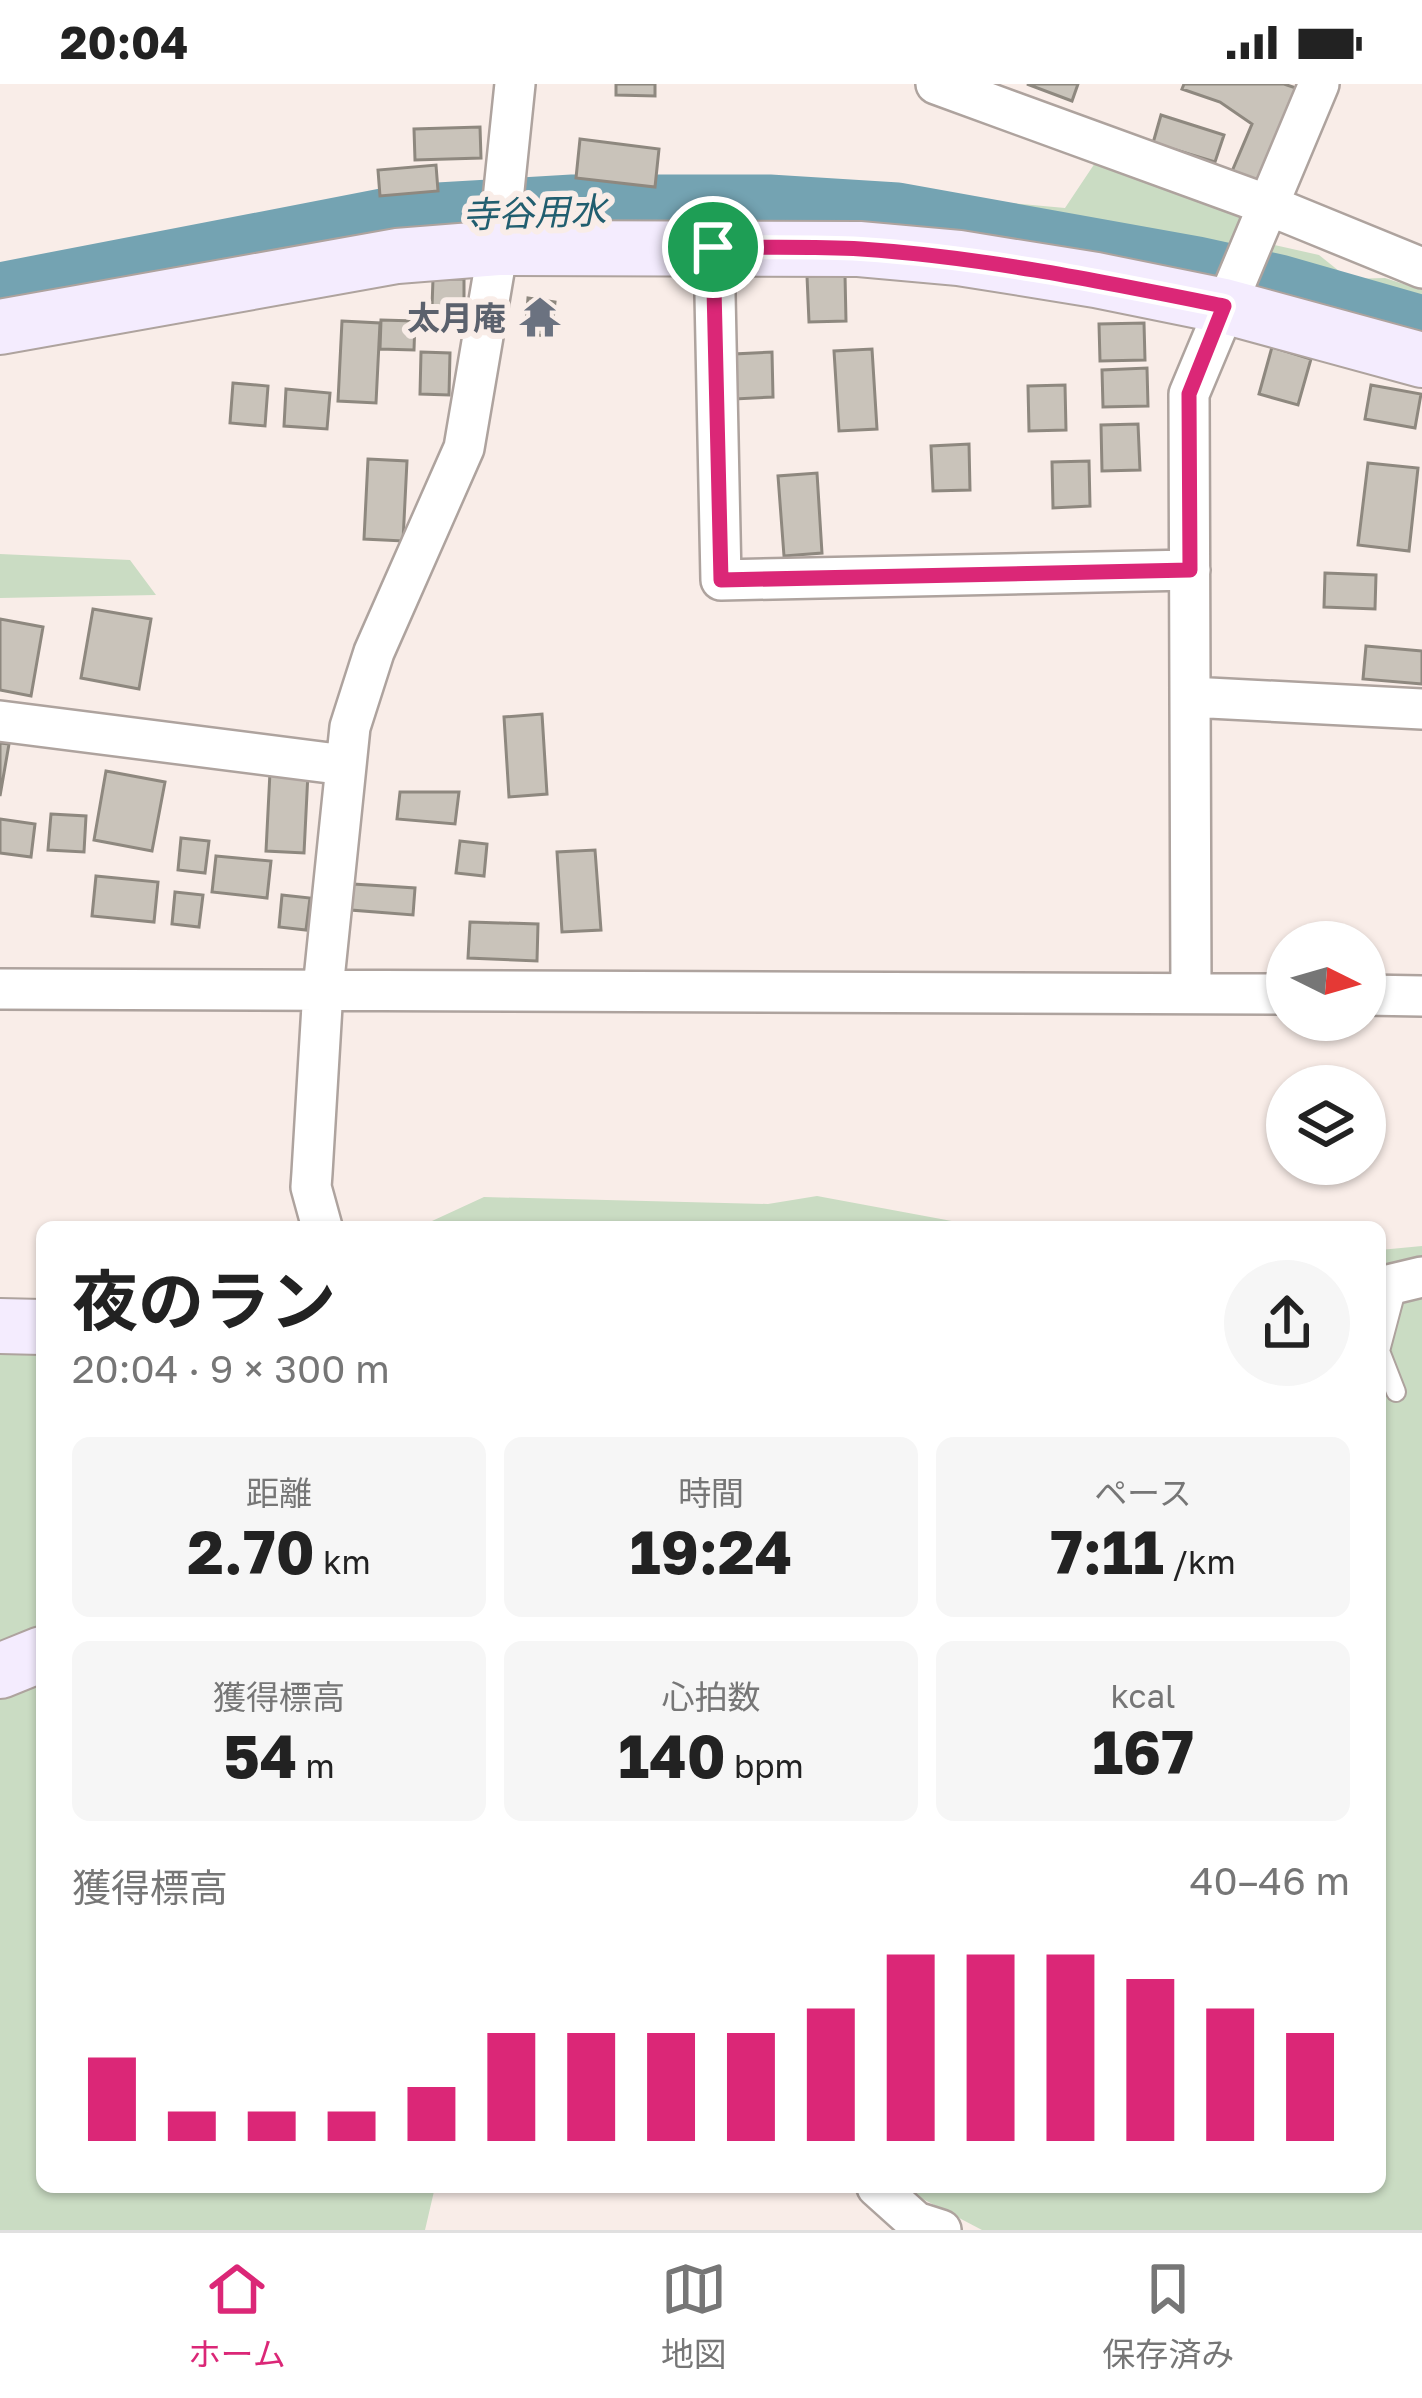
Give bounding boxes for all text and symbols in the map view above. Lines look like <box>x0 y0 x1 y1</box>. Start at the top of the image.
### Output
text: 20:04 <box>60 15 188 69</box>
water label: 寺谷用水 <box>461 188 611 236</box>
pin <box>662 196 764 298</box>
icon: arrive <box>680 214 746 280</box>
temple icon: 太月庵 <box>517 294 563 340</box>
place label: 太月庵 <box>407 298 506 337</box>
north arrow <box>1266 921 1386 1041</box>
map controls <box>1266 921 1386 1185</box>
button: layers <box>1266 1065 1386 1185</box>
text: 夜のラン <box>72 1260 336 1340</box>
button: share <box>1224 1260 1350 1386</box>
text: 20:04 · 9 × 300 m <box>72 1345 390 1392</box>
text: 距離 <box>246 1473 312 1512</box>
text: 時間 <box>678 1473 744 1512</box>
text: ペース <box>1094 1473 1192 1512</box>
text: 2.70 <box>187 1515 315 1587</box>
text: 19:24 <box>630 1515 792 1587</box>
text: 7:11 <box>1050 1515 1164 1587</box>
text: km <box>315 1542 371 1581</box>
text: /km <box>1164 1542 1236 1581</box>
text: kcal <box>1110 1676 1176 1715</box>
text: 獲得標高 <box>213 1677 345 1716</box>
text: 心拍数 <box>662 1677 761 1716</box>
text: 167 <box>1092 1715 1194 1787</box>
text: 54 <box>223 1719 297 1791</box>
text: 140 <box>618 1719 726 1791</box>
text: m <box>297 1746 335 1785</box>
text: bpm <box>726 1746 804 1785</box>
text: 40–46 m <box>1190 1857 1350 1904</box>
text: 獲得標高 <box>72 1864 228 1911</box>
tab: ホーム <box>188 2256 286 2376</box>
tab: 地図 <box>661 2256 727 2376</box>
tab: 保存済み <box>1102 2256 1234 2376</box>

